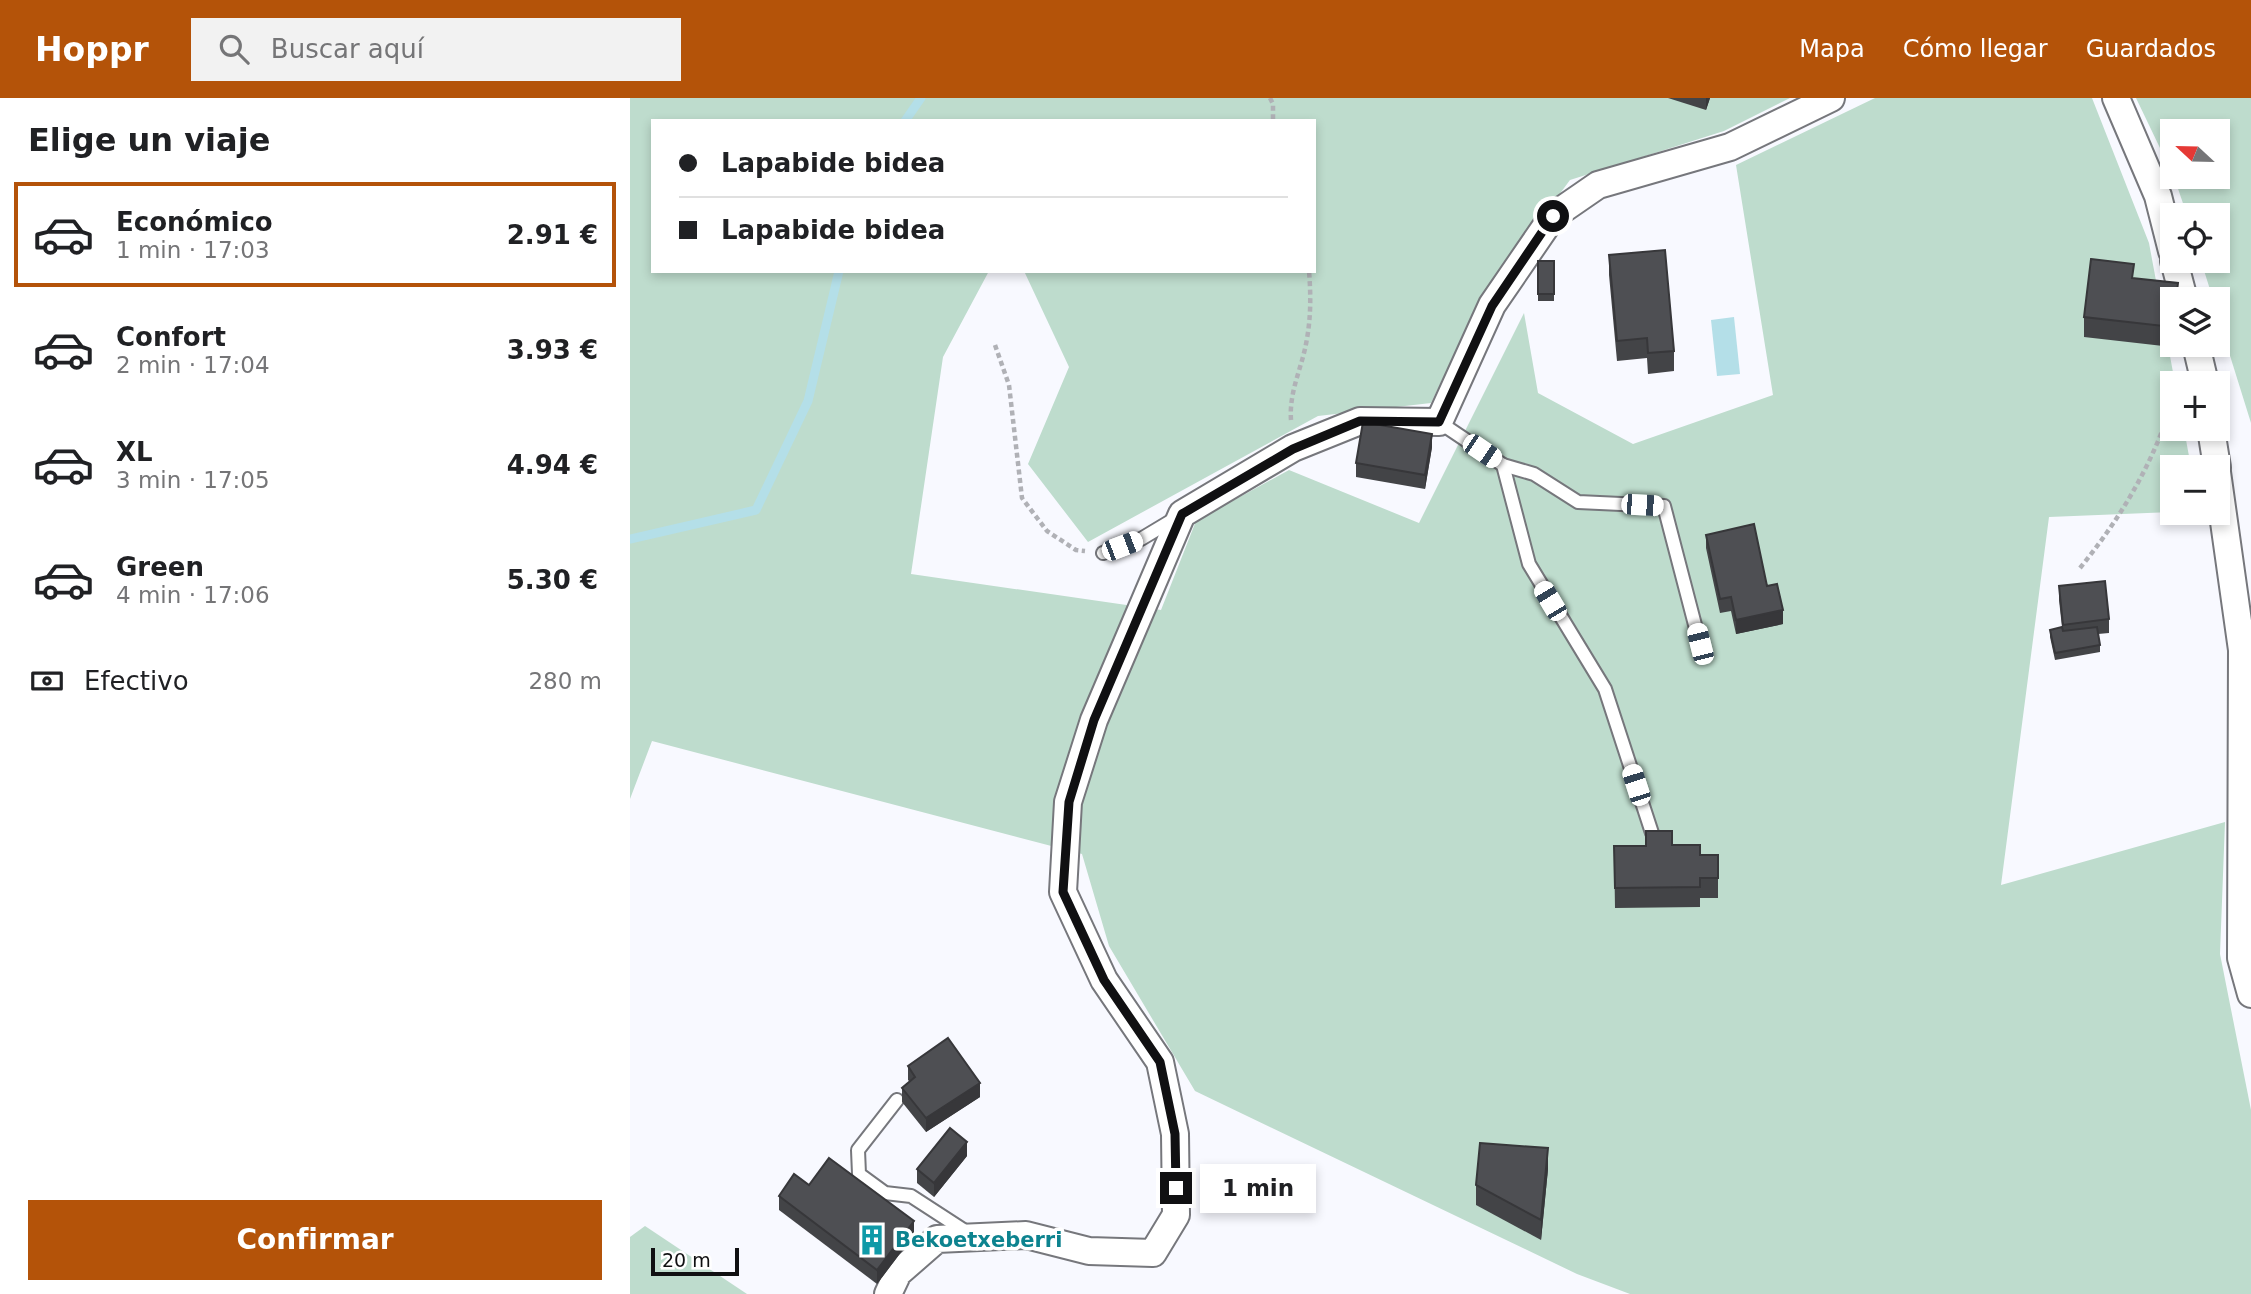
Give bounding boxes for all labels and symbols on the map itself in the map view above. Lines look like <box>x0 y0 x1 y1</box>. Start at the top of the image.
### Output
north arrow <box>2160 119 2230 189</box>
route start <box>1537 200 1569 232</box>
car <box>1459 431 1506 471</box>
car <box>1621 493 1664 517</box>
car <box>1099 529 1146 563</box>
car <box>1531 578 1570 624</box>
car <box>1685 621 1716 667</box>
car <box>1620 762 1653 808</box>
callout: 1 min <box>1200 1164 1316 1212</box>
route end <box>1160 1172 1192 1204</box>
building icon: Bekoetxeberri <box>855 1223 889 1257</box>
place label: Bekoetxeberri <box>895 1228 1062 1252</box>
scale bar <box>651 1245 738 1277</box>

